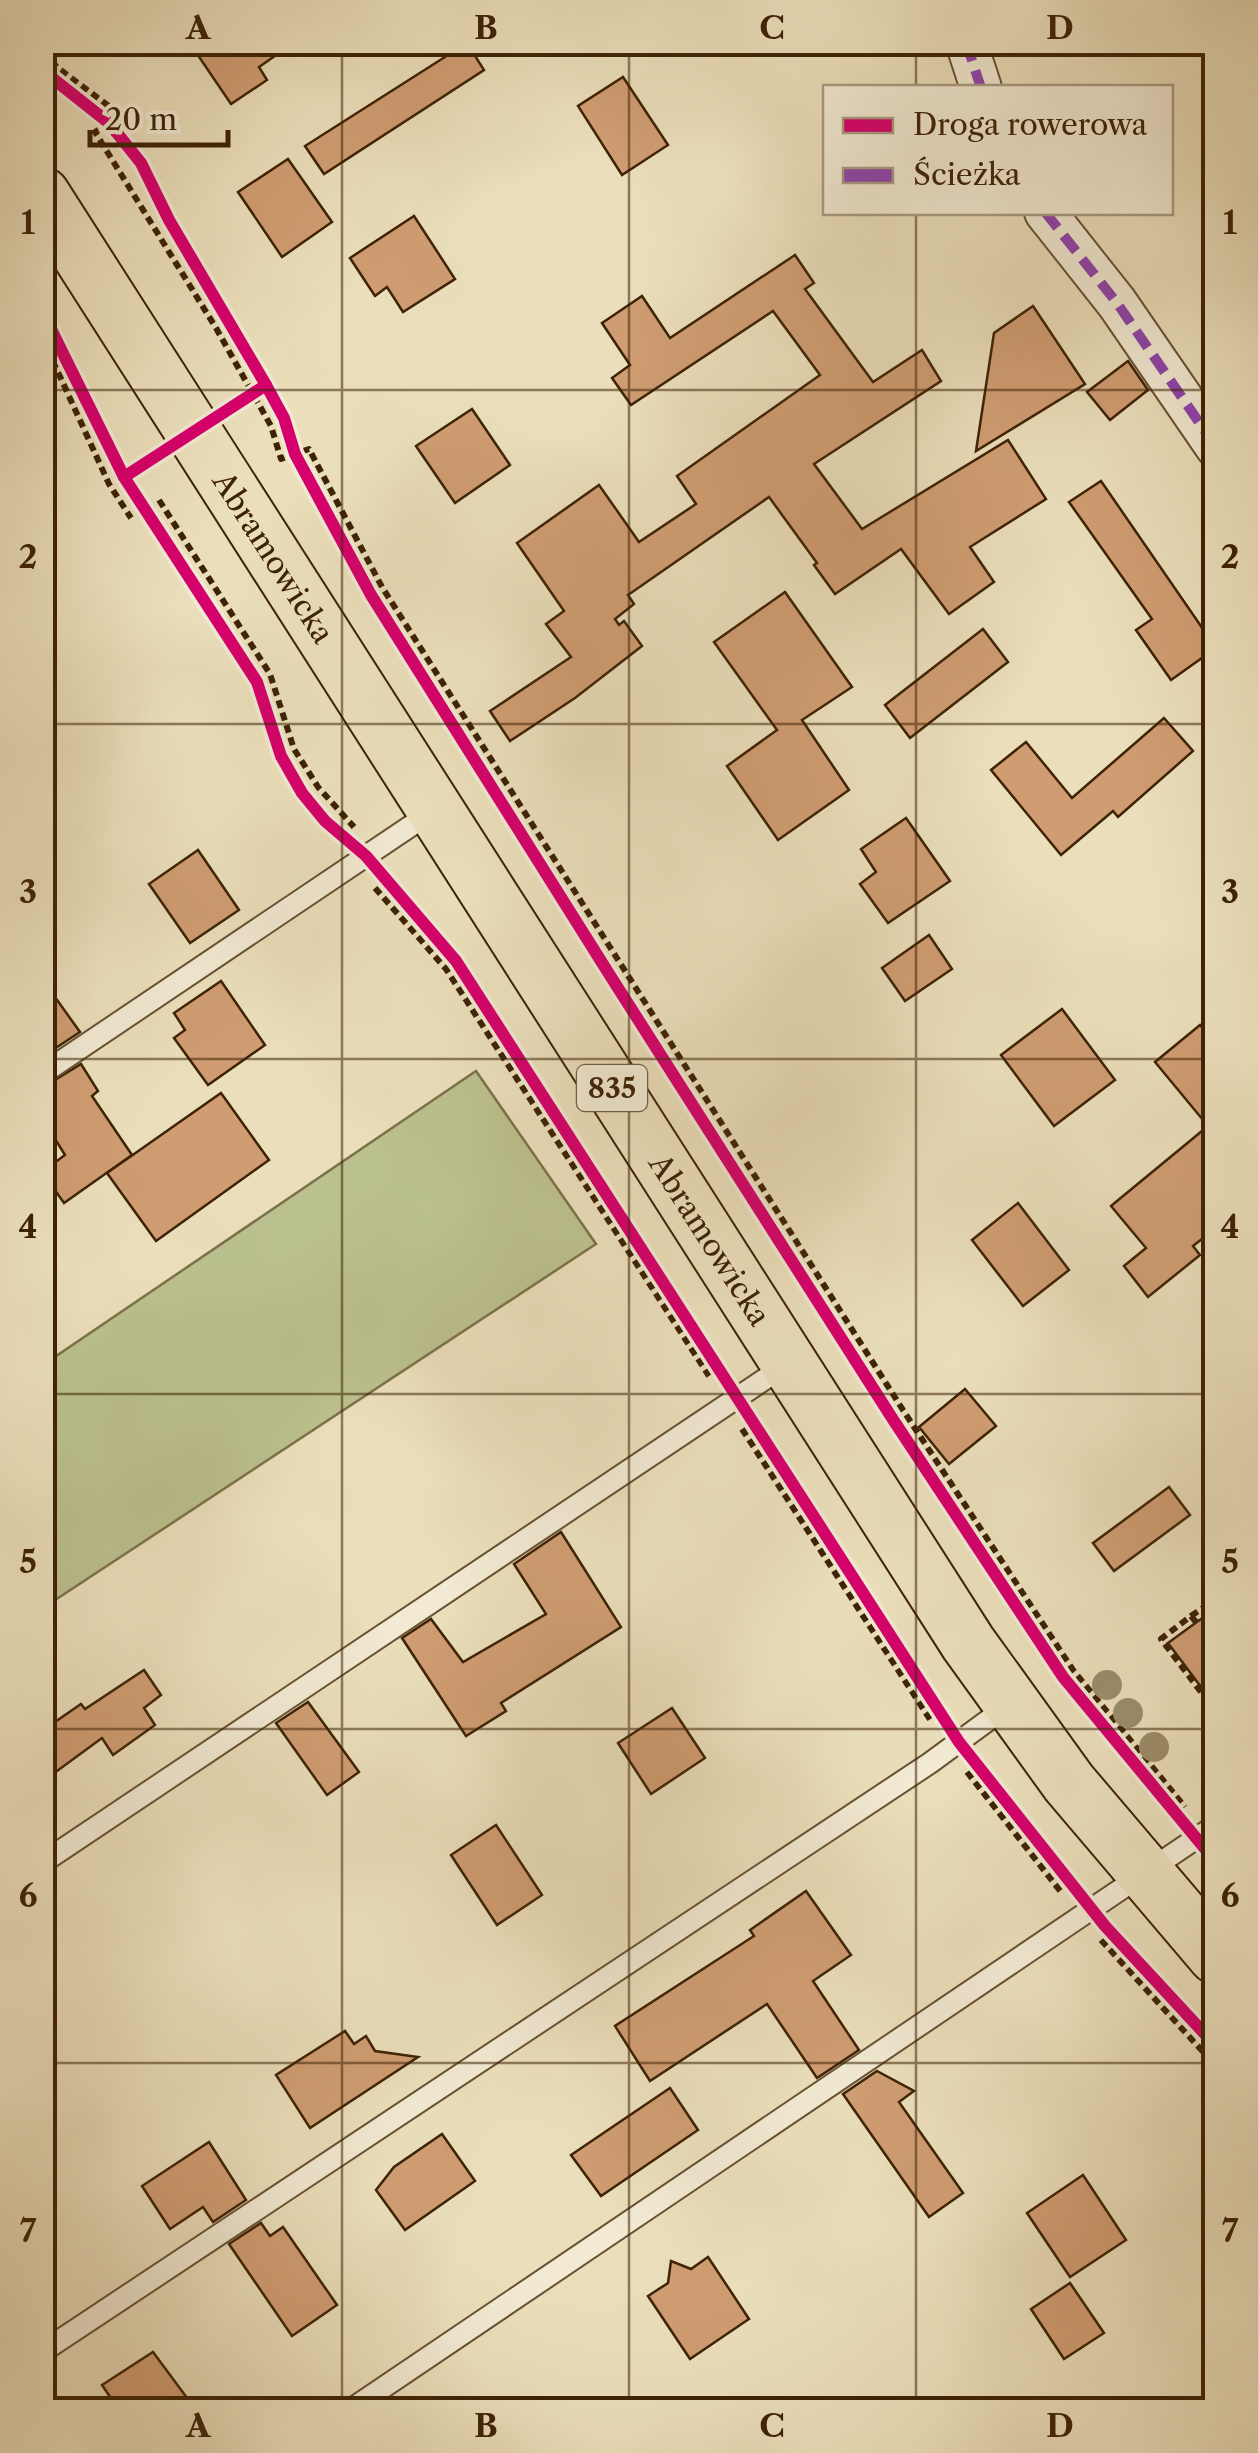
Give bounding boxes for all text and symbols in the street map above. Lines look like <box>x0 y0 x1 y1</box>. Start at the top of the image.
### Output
text: A <box>185 8 212 47</box>
text: B <box>474 8 498 47</box>
text: C <box>759 8 785 47</box>
text: D <box>1046 8 1074 47</box>
scale bar <box>90 85 228 147</box>
legend <box>823 85 1173 215</box>
text: 20 m <box>105 101 177 138</box>
text: Droga rowerowa <box>913 106 1148 143</box>
text: Ścieżka <box>913 156 1021 193</box>
text: 1 <box>21 203 36 242</box>
text: 1 <box>1223 203 1238 242</box>
street label: Abramowicka <box>205 464 342 650</box>
text: 2 <box>19 537 37 576</box>
text: 2 <box>1221 537 1239 576</box>
text: 3 <box>19 872 37 911</box>
text: 3 <box>1221 872 1239 911</box>
road number: 835 <box>577 1065 647 1111</box>
street label: Abramowicka <box>641 1146 779 1333</box>
text: 4 <box>19 1207 37 1246</box>
text: 4 <box>1221 1207 1239 1246</box>
text: 5 <box>19 1542 37 1581</box>
text: 5 <box>1221 1542 1239 1581</box>
text: 6 <box>18 1876 38 1915</box>
text: 6 <box>1220 1876 1240 1915</box>
text: 7 <box>20 2211 37 2250</box>
text: 7 <box>1222 2211 1239 2250</box>
text: A <box>185 2406 212 2445</box>
text: B <box>474 2406 498 2445</box>
text: C <box>759 2406 785 2445</box>
text: D <box>1046 2406 1074 2445</box>

